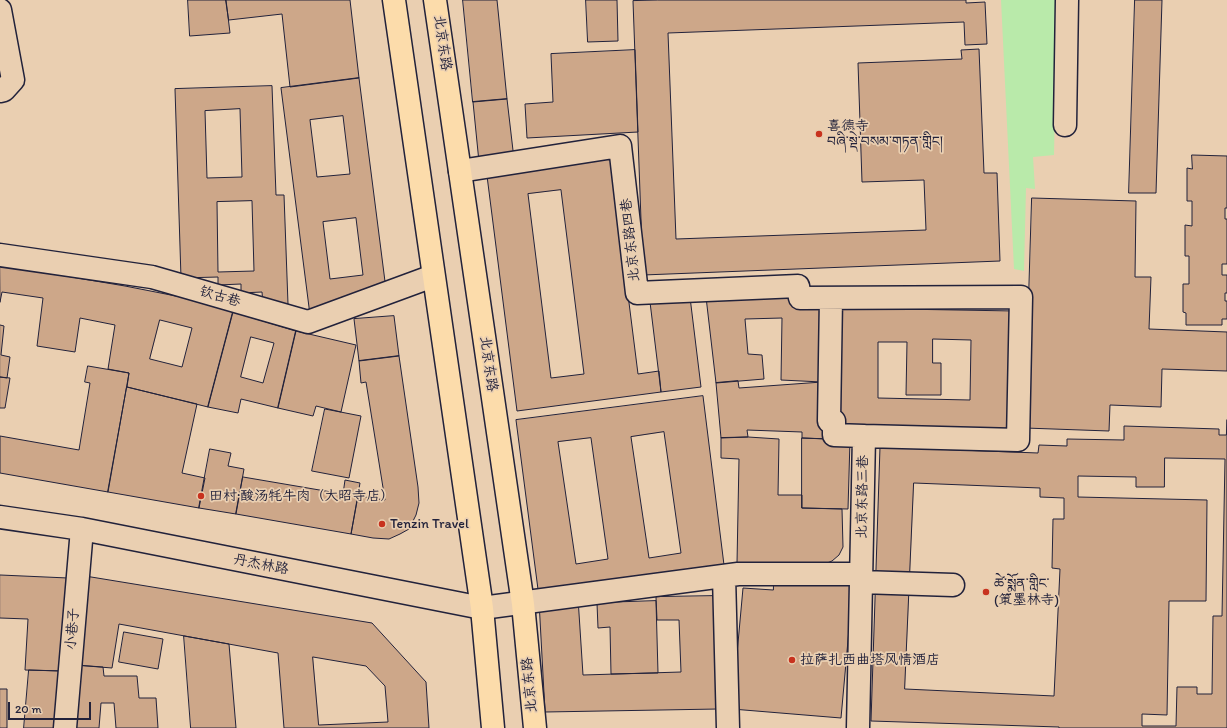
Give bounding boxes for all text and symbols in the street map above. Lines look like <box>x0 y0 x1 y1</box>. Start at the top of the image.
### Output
street label: 北京东路 <box>430 14 454 72</box>
place label: 喜德寺 བཞི་སྡེ་བསམ་གཏན་གླིང། <box>827 118 943 150</box>
marker: 喜德寺 བཞི་སྡེ་བསམ་གཏན་གླིང། <box>814 129 824 139</box>
street label: 北京东路四巷 <box>618 197 644 283</box>
street label: 钦古巷 <box>197 283 243 311</box>
street label: 北京东路 <box>476 335 500 393</box>
street label: 北京东路三巷 <box>854 455 872 539</box>
place label: 田村·酸汤牦牛肉（大昭寺店） <box>209 488 394 504</box>
marker: 田村·酸汤牦牛肉（大昭寺店） <box>196 491 206 501</box>
place label: Tenzin Travel <box>390 516 469 532</box>
marker: Tenzin Travel <box>377 519 387 529</box>
street label: 丹杰林路 <box>232 551 290 579</box>
place label: ཚེ་སྨོན་གླིང་ (策墨林寺) <box>994 576 1059 608</box>
marker: ཚེ་སྨོན་གླིང་ (策墨林寺) <box>981 587 991 597</box>
street label: 小巷子 <box>63 607 83 651</box>
place label: 拉萨扎西曲塔风情酒店 <box>800 652 940 668</box>
marker: 拉萨扎西曲塔风情酒店 <box>787 655 797 665</box>
street label: 北京东路 <box>519 656 541 714</box>
scale bar <box>10 694 93 720</box>
text: 20 m <box>15 702 42 716</box>

